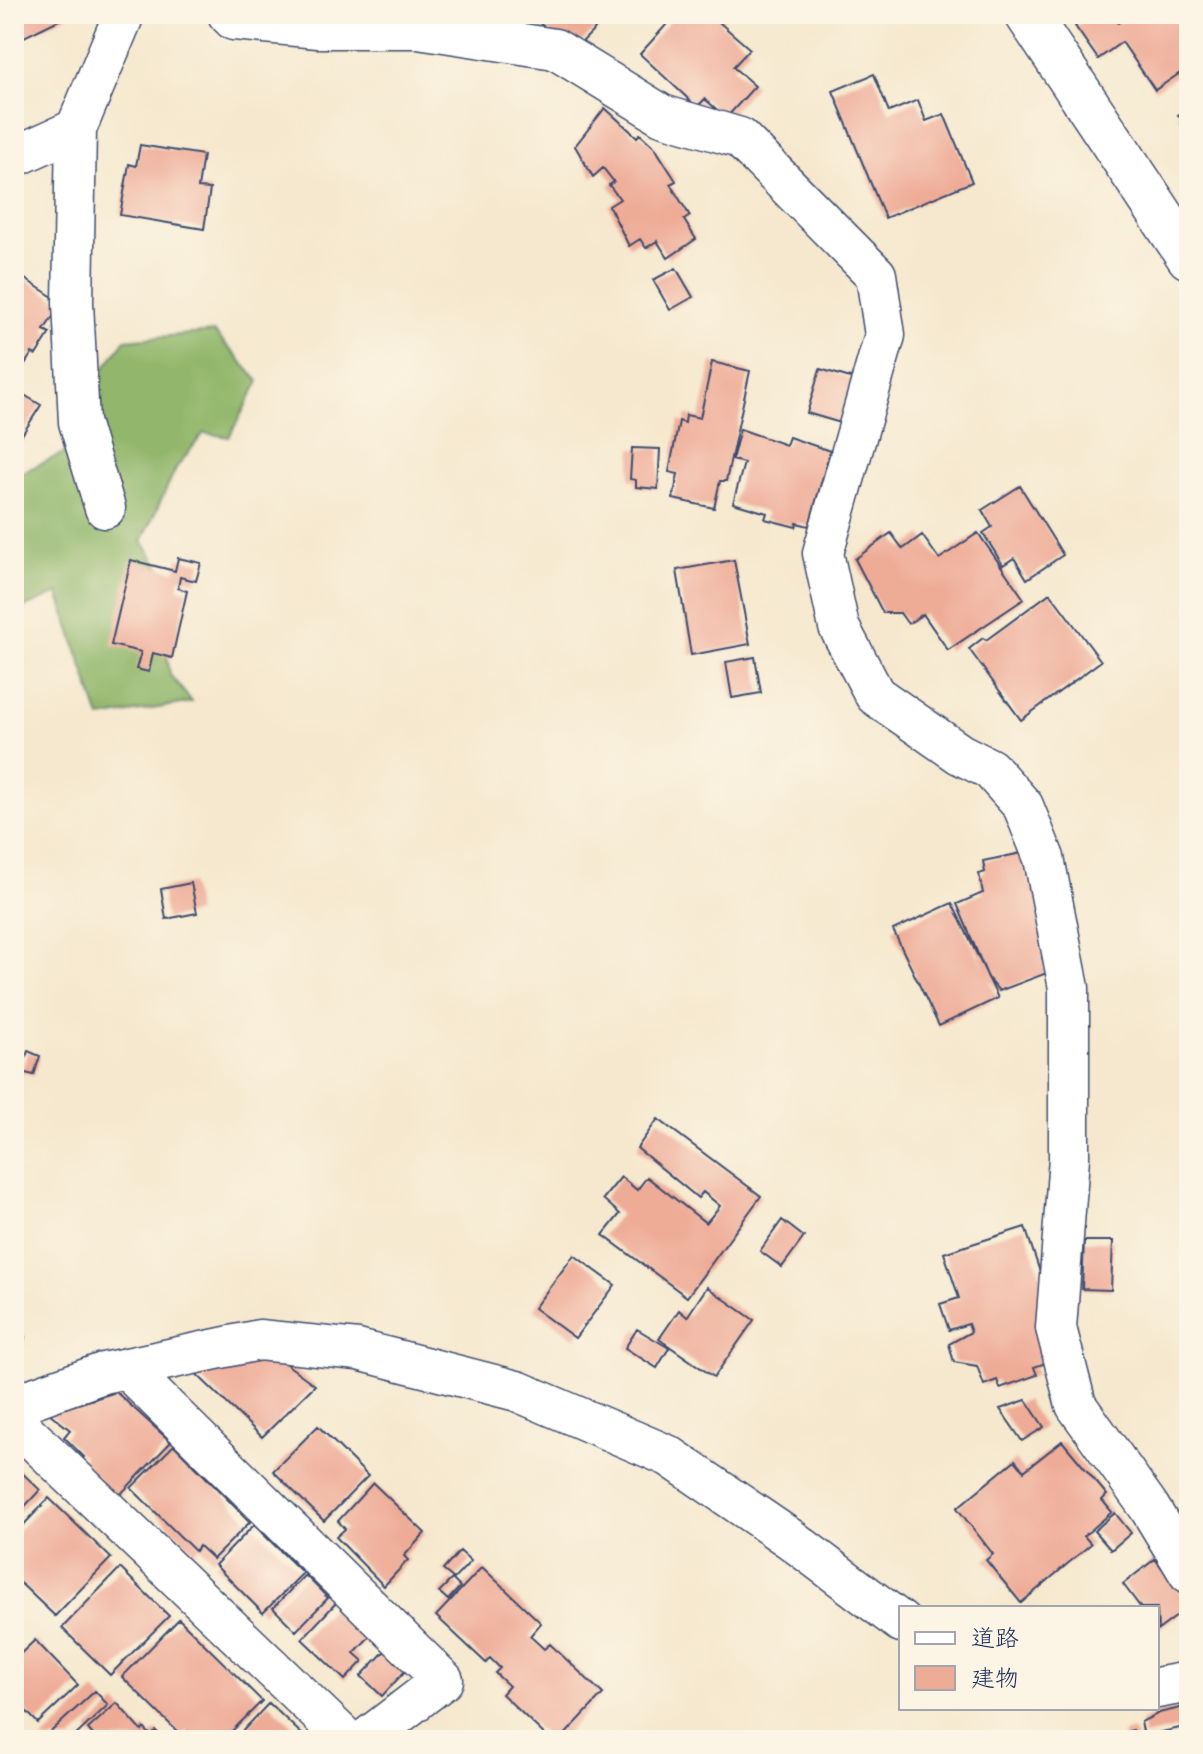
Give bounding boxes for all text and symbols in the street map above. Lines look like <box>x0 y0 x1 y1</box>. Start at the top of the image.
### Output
legend <box>899 1606 1159 1710</box>
text: 道路 <box>971 1624 1019 1652</box>
text: 建物 <box>971 1664 1019 1692</box>

